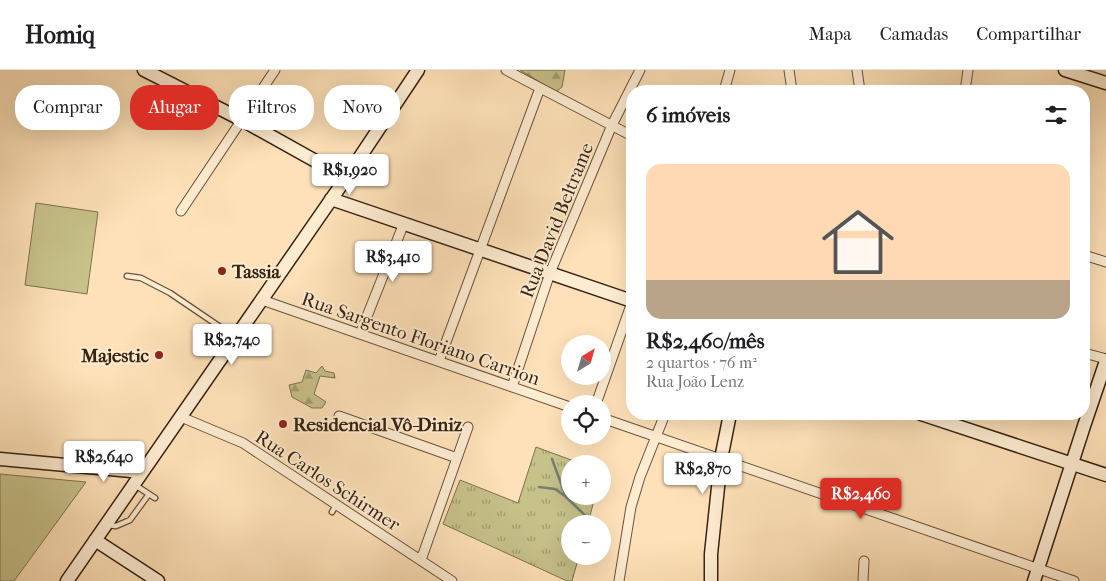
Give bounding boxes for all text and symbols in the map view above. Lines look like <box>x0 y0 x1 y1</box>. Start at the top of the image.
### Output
text: Homiq <box>25 21 95 49</box>
text: Mapa <box>809 24 852 45</box>
text: Camadas <box>880 24 948 45</box>
text: Compartilhar <box>976 24 1081 45</box>
chip: Comprar <box>15 85 120 130</box>
chip: Alugar <box>130 85 219 130</box>
chip: Filtros <box>229 85 314 130</box>
chip: Novo <box>324 85 400 130</box>
icon: filters <box>1042 101 1070 129</box>
text: 6 imóveis <box>646 103 730 127</box>
street label: Rua David Beltrame <box>516 140 598 301</box>
pin: R$1,920 <box>304 154 396 196</box>
text: R$1,920 <box>323 160 377 179</box>
icon: home <box>813 197 903 287</box>
pin: R$3,410 <box>347 240 439 283</box>
text: R$3,410 <box>366 247 420 266</box>
place label: Tassia <box>231 261 282 283</box>
marker: Tassia <box>216 265 228 277</box>
street label: Rua Sargento Floriano Carrion <box>299 288 543 390</box>
pin: R$2,740 <box>186 324 278 366</box>
text: R$2,460/mês <box>646 329 764 353</box>
text: R$2,740 <box>204 330 260 349</box>
north arrow <box>561 335 611 385</box>
map controls <box>561 335 611 565</box>
place label: Majestic <box>80 345 150 367</box>
marker: Majestic <box>153 349 165 361</box>
text: 2 quartos · 76 m² <box>646 353 757 372</box>
text: Rua João Lenz <box>646 372 744 391</box>
button: locate <box>561 395 611 445</box>
place label: Residencial Vô-Diniz <box>293 414 463 436</box>
marker: Residencial Vô-Diniz <box>277 418 289 430</box>
street label: Rua Carlos Schirmer <box>251 426 405 536</box>
pin: R$2,640 <box>58 440 150 483</box>
text: R$2,640 <box>75 447 133 466</box>
pin: R$2,870 <box>657 452 749 495</box>
button: + <box>561 455 611 505</box>
text: R$2,870 <box>675 459 731 478</box>
pin: R$2,460 <box>815 478 907 520</box>
text: R$2,460 <box>831 484 891 503</box>
button: − <box>561 515 611 565</box>

